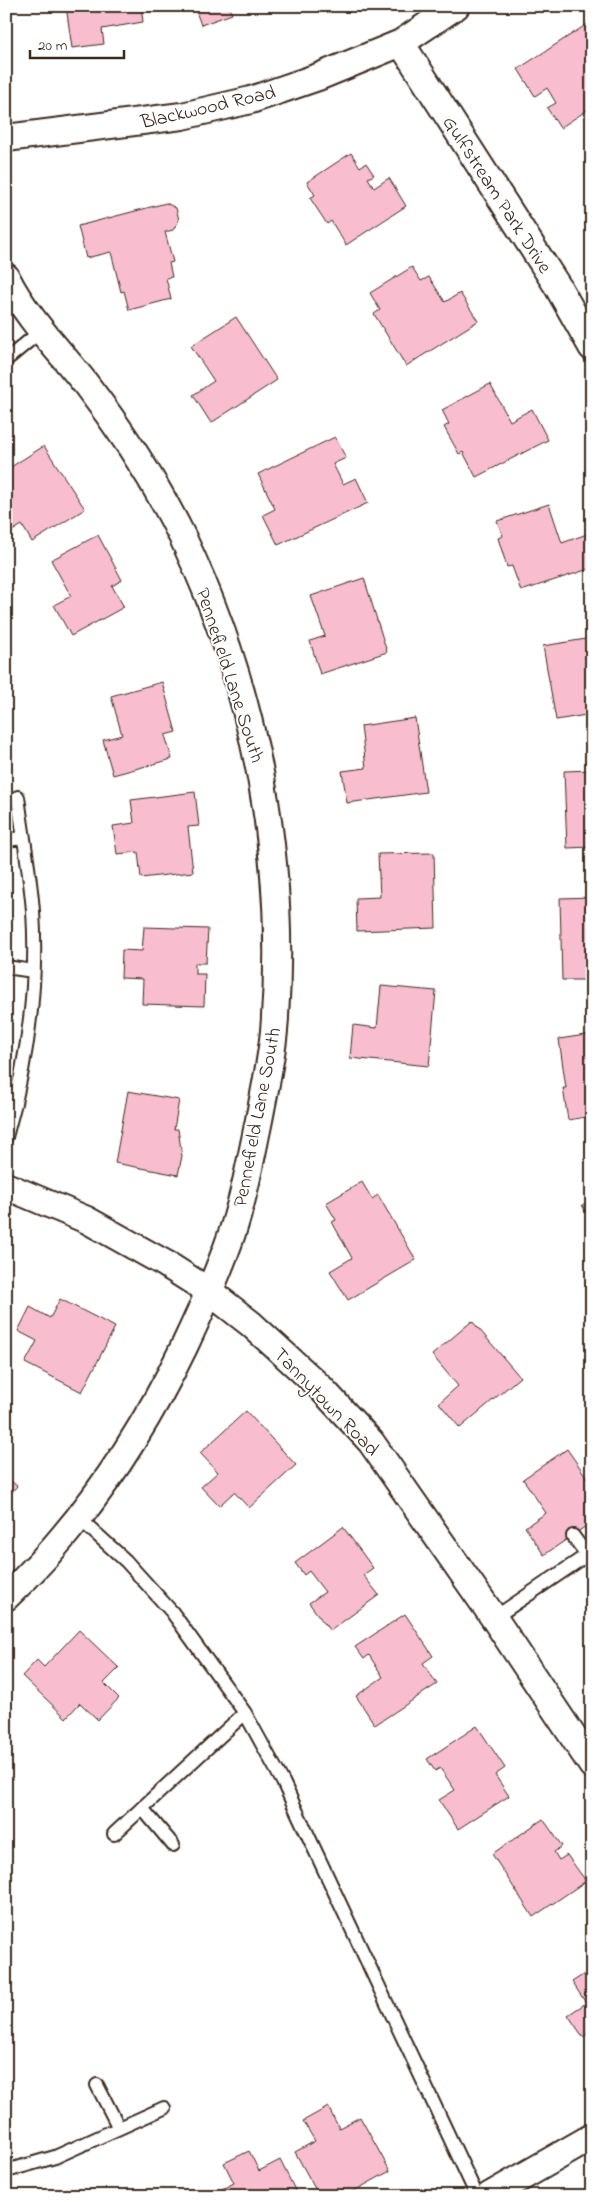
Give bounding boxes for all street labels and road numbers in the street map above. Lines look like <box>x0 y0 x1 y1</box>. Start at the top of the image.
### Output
street label: Blackwood Road <box>137 79 279 138</box>
street label: Gulfstream Park Drive <box>434 111 558 280</box>
street label: Pennefield Lane South <box>187 585 271 767</box>
street label: Pennefield Lane South <box>227 1025 290 1210</box>
street label: Tannytown Road <box>266 1342 385 1464</box>

